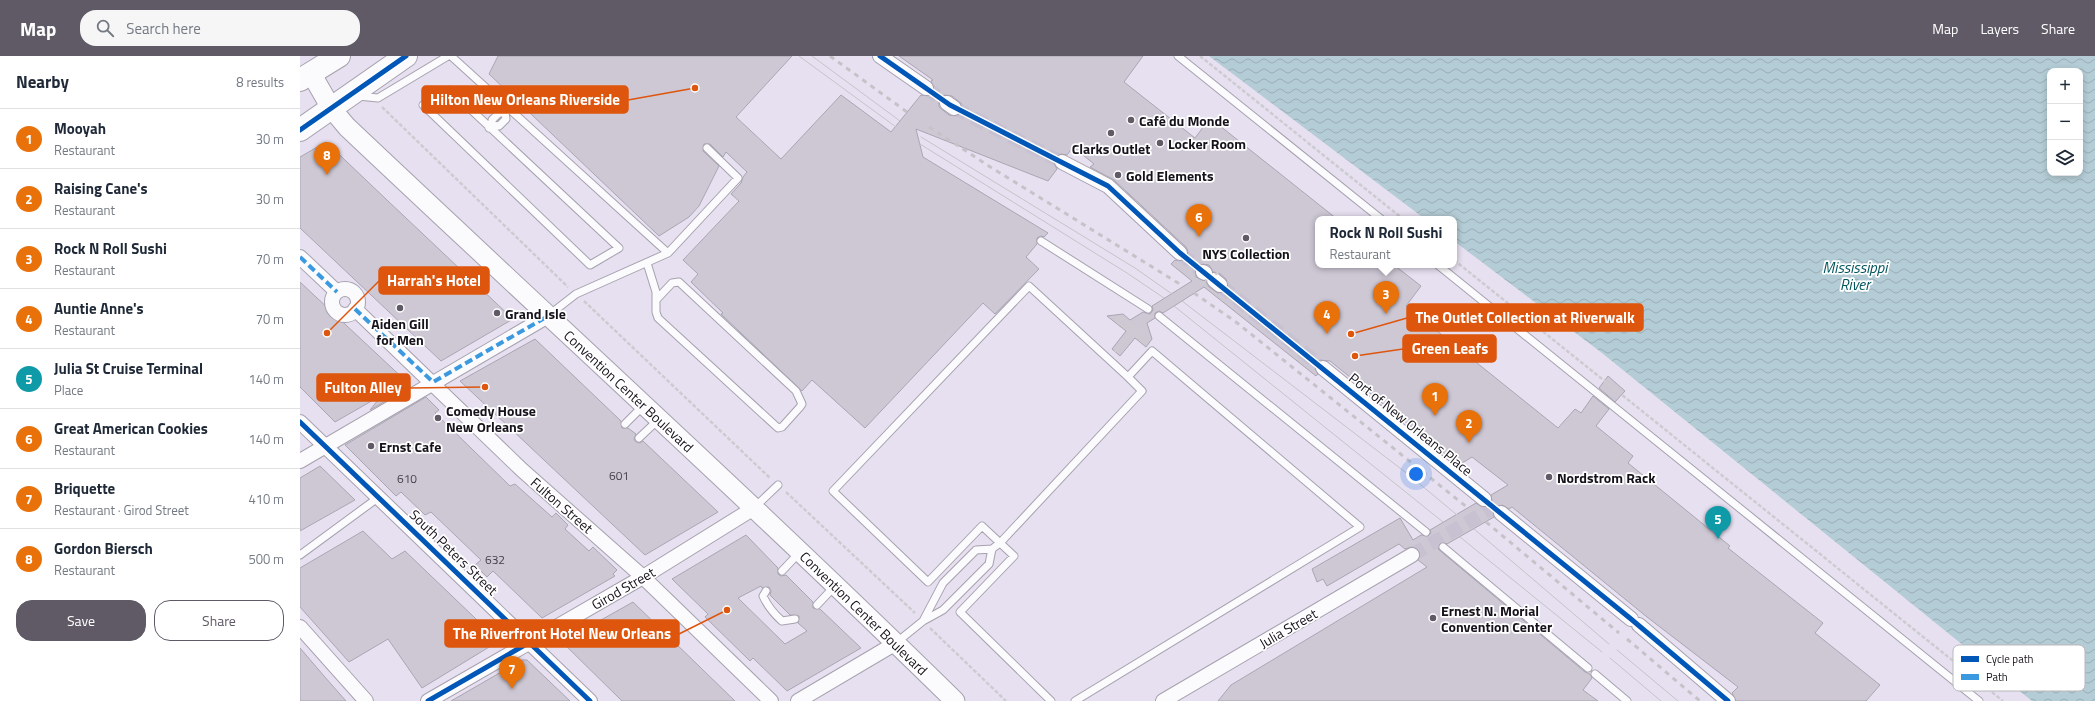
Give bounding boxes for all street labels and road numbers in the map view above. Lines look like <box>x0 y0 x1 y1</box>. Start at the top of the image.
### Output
street label: Convention Center Boulevard <box>559 325 699 457</box>
street label: Port of New Orleans Place <box>1345 367 1477 481</box>
street label: Fulton Street <box>526 472 598 538</box>
street label: South Peters Street <box>405 504 503 600</box>
street label: Convention Center Boulevard <box>795 546 933 680</box>
street label: Girod Street <box>587 561 659 615</box>
street label: Julia Street <box>1255 603 1321 653</box>

